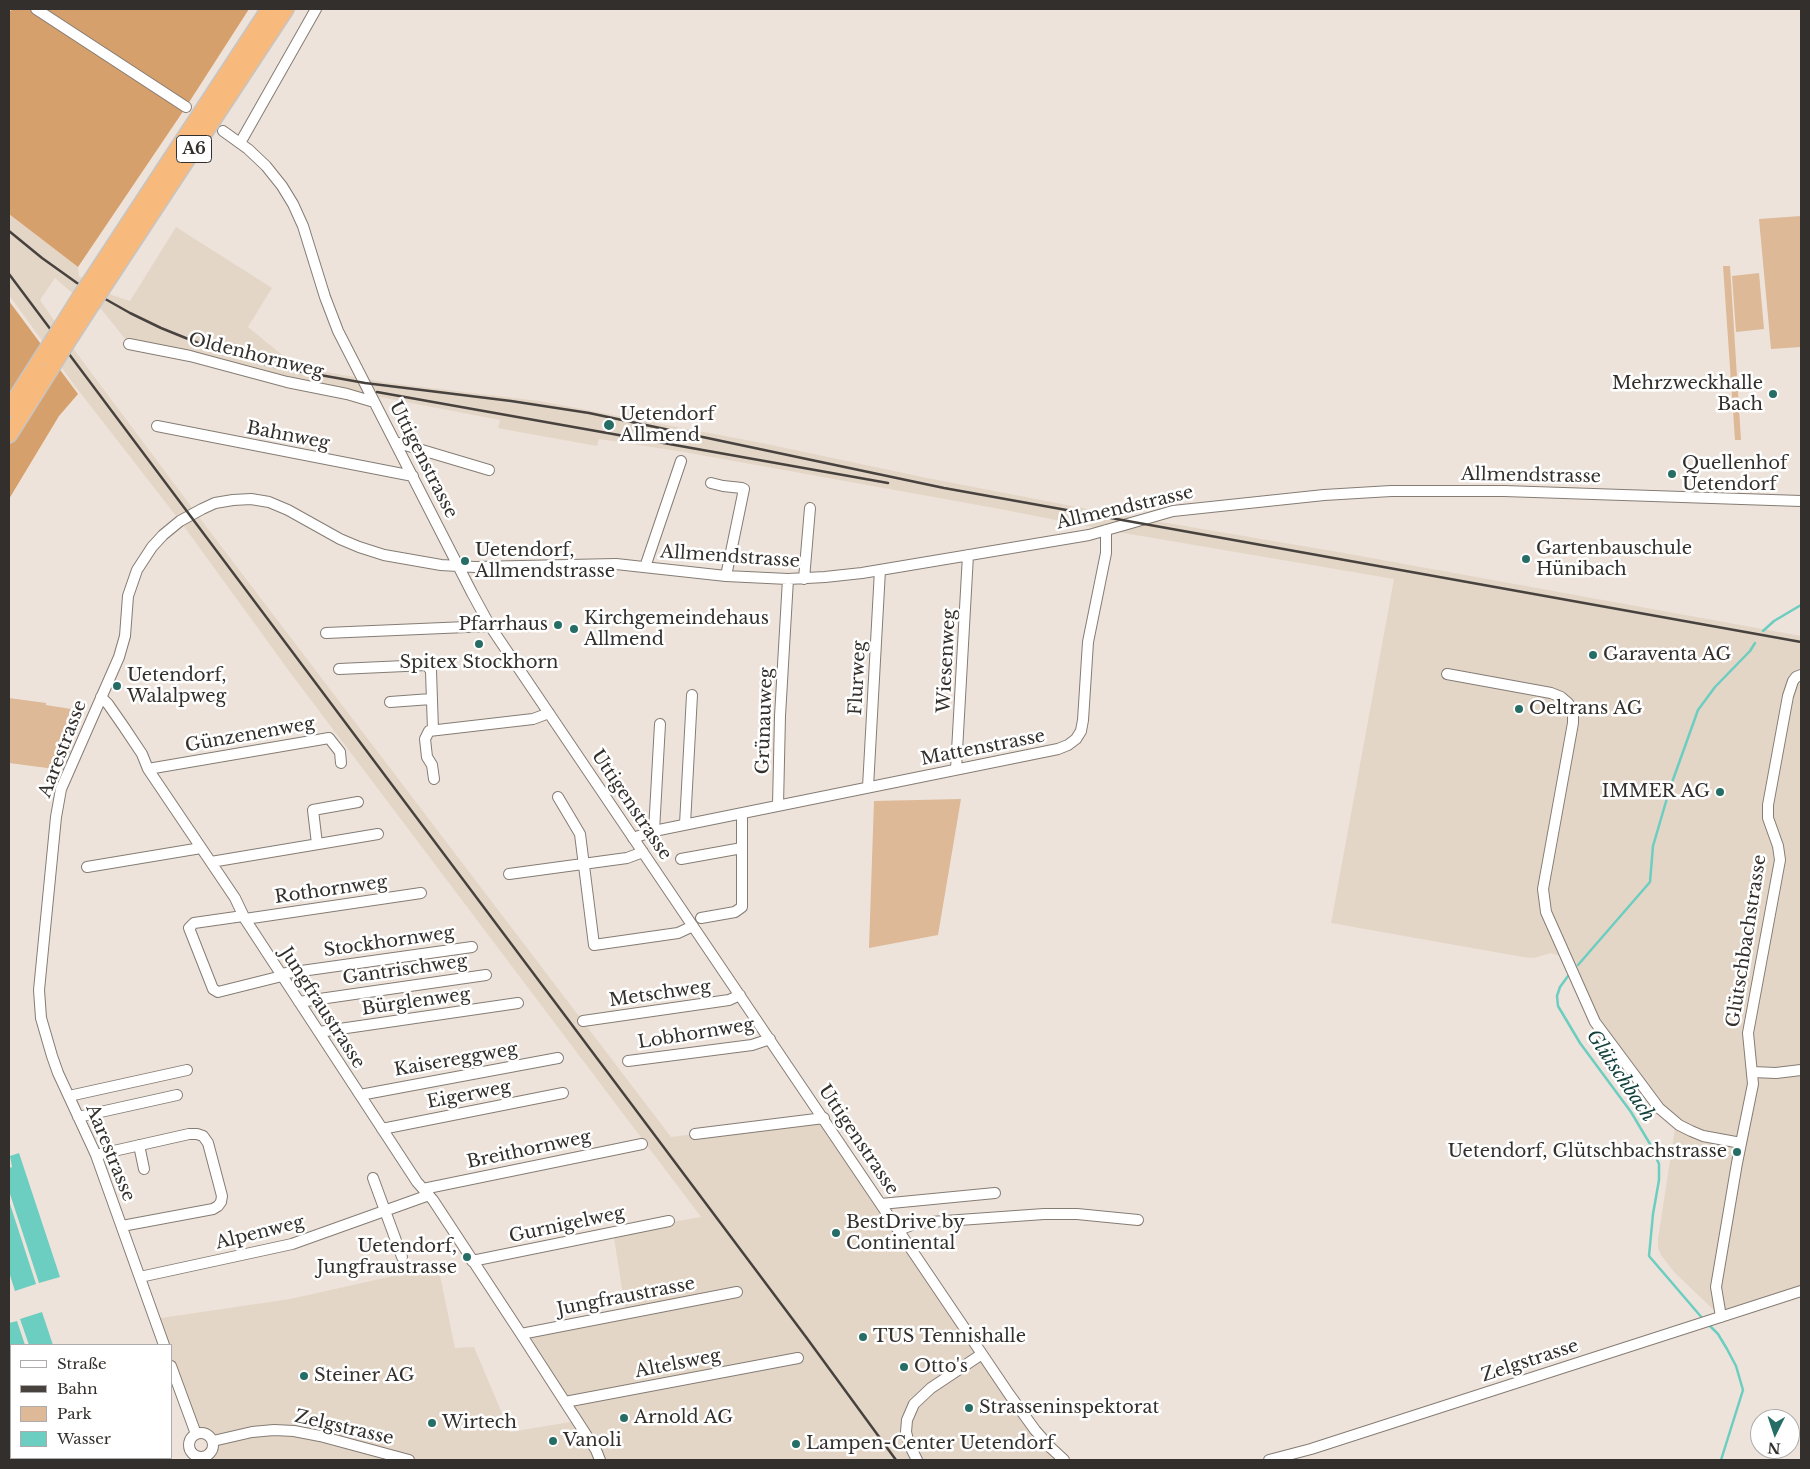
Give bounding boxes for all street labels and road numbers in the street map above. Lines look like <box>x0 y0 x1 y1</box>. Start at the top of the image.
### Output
road number: A6 <box>176 136 212 162</box>
street label: Oldenhornweg <box>186 329 326 383</box>
street label: Uttigenstrasse <box>384 398 462 522</box>
street label: Bahnweg <box>245 417 331 455</box>
street label: Allmendstrasse <box>1461 464 1601 488</box>
street label: Allmendstrasse <box>1054 482 1196 534</box>
street label: Allmendstrasse <box>659 541 801 573</box>
street label: Wiesenweg <box>933 608 961 714</box>
street label: Flurweg <box>845 640 871 716</box>
street label: Grünauweg <box>752 667 778 775</box>
street label: Aarestrasse <box>35 697 91 801</box>
street label: Günzenenweg <box>183 713 317 757</box>
street label: Mattenstrasse <box>919 725 1047 771</box>
street label: Uttigenstrasse <box>586 746 676 864</box>
street label: Glütschbachstrasse <box>1723 853 1771 1029</box>
street label: Rothornweg <box>273 871 389 909</box>
street label: Stockhornweg <box>322 922 456 962</box>
street label: Jungfraustrasse <box>275 943 369 1073</box>
street label: Gantrischweg <box>341 951 469 989</box>
street label: Metschweg <box>608 976 712 1012</box>
street label: Bürglenweg <box>360 984 472 1020</box>
street label: Lobhornweg <box>636 1014 756 1054</box>
street label: Kaisereggweg <box>393 1039 519 1081</box>
street label: Eigerweg <box>425 1076 513 1114</box>
street label: Uttigenstrasse <box>813 1081 903 1199</box>
street label: Aarestrasse <box>81 1101 139 1205</box>
street label: Breithornweg <box>465 1126 593 1174</box>
street label: Gurnigelweg <box>507 1202 627 1248</box>
street label: Alpenweg <box>214 1212 306 1254</box>
street label: Jungfraustrasse <box>555 1273 697 1321</box>
street label: Zelgstrasse <box>1479 1335 1581 1387</box>
street label: Altelsweg <box>633 1345 723 1383</box>
street label: Zelgstrasse <box>292 1406 396 1450</box>

